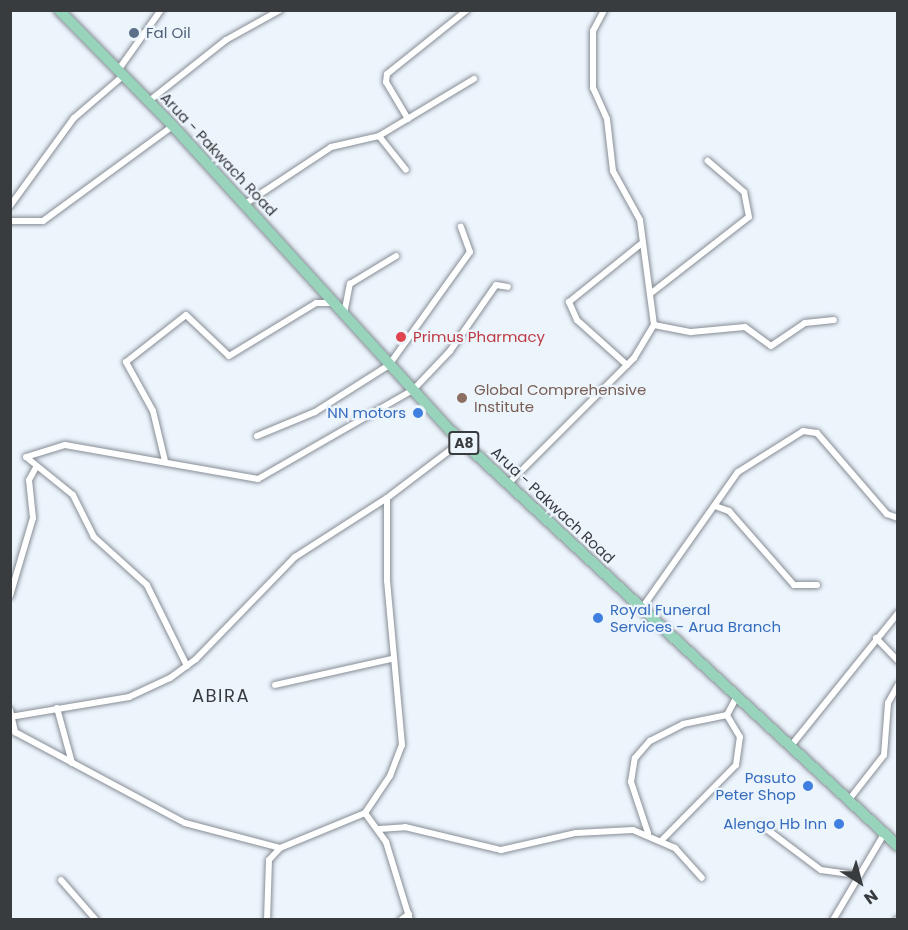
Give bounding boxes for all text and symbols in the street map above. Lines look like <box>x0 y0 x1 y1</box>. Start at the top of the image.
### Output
place label: Fal Oil <box>146 24 191 42</box>
marker: Fal Oil <box>127 26 141 40</box>
street label: Arua - Pakwach Road <box>157 88 281 220</box>
place label: Primus Pharmacy <box>413 328 545 346</box>
marker: Primus Pharmacy <box>394 330 408 344</box>
place label: Global Comprehensive Institute <box>474 380 646 415</box>
marker: Global Comprehensive Institute <box>455 391 469 405</box>
place label: NN motors <box>327 404 406 422</box>
marker: NN motors <box>411 406 425 420</box>
road number: A8 <box>448 432 480 454</box>
street label: Arua - Pakwach Road <box>487 443 619 567</box>
place label: Royal Funeral Services - Arua Branch <box>610 600 781 635</box>
marker: Royal Funeral Services - Arua Branch <box>591 611 605 625</box>
district label: ABIRA <box>192 685 250 707</box>
place label: Pasuto Peter Shop <box>716 768 796 803</box>
marker: Pasuto Peter Shop <box>801 779 815 793</box>
place label: Alengo Hb Inn <box>723 815 827 833</box>
marker: Alengo Hb Inn <box>832 817 846 831</box>
north arrow <box>830 852 890 912</box>
text: N <box>859 884 883 910</box>

